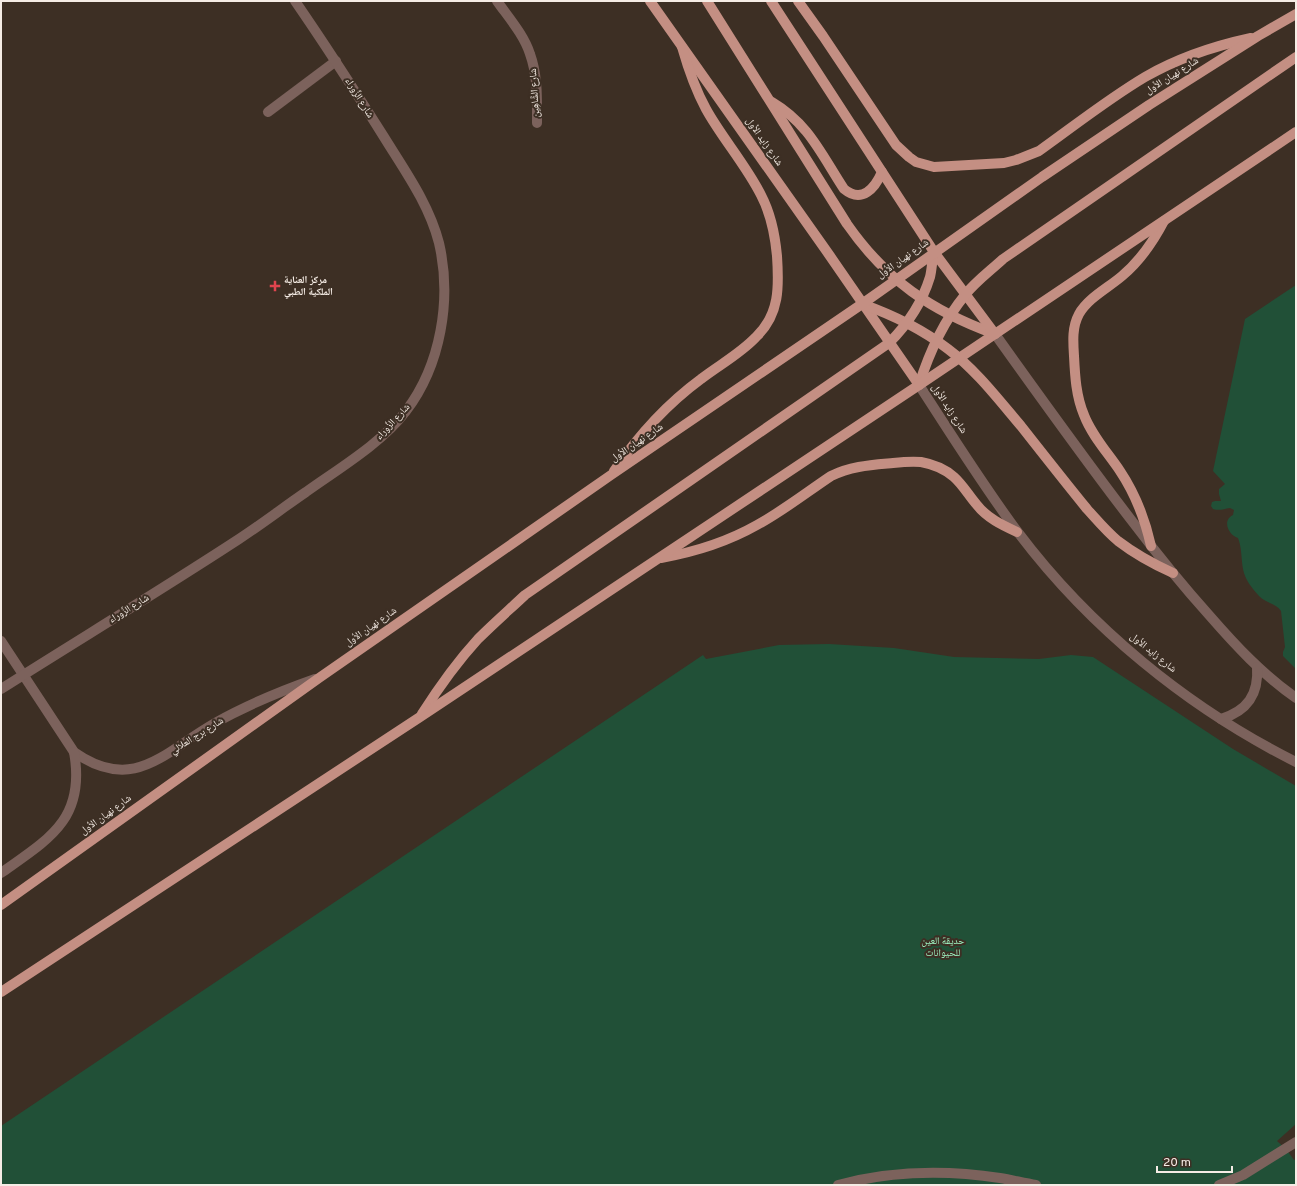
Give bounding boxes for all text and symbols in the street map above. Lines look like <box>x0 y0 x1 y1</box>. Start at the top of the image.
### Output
street label: شارع نهيان الأول <box>1143 54 1201 98</box>
street label: شارع الشَّاهِين <box>527 67 543 118</box>
street label: شارع الزَّوراء <box>342 75 377 121</box>
street label: شارع زايد الأول <box>743 115 786 169</box>
street label: شارع نهيان الأول <box>875 236 932 282</box>
place label: مركز العناية الملكية الطبي <box>284 274 333 299</box>
marker: مركز العناية الملكية الطبي <box>269 280 281 292</box>
street label: شارع زايد الأول <box>928 382 970 437</box>
street label: شارع الزَّوراء <box>373 401 413 443</box>
street label: شارع نهيان الأول <box>608 420 666 465</box>
street label: شارع الزَّوراء <box>106 591 152 626</box>
street label: شارع نهيان الأول <box>343 604 400 650</box>
street label: شارع زايد الأول <box>1127 630 1179 676</box>
street label: شارع برج العلالي <box>168 714 227 758</box>
street label: شارع نهيان الأول <box>78 792 135 838</box>
park label: حديقة العين للحيوانات <box>921 935 965 960</box>
scale bar <box>1157 1148 1232 1174</box>
text: 20 m <box>1163 1155 1191 1171</box>

